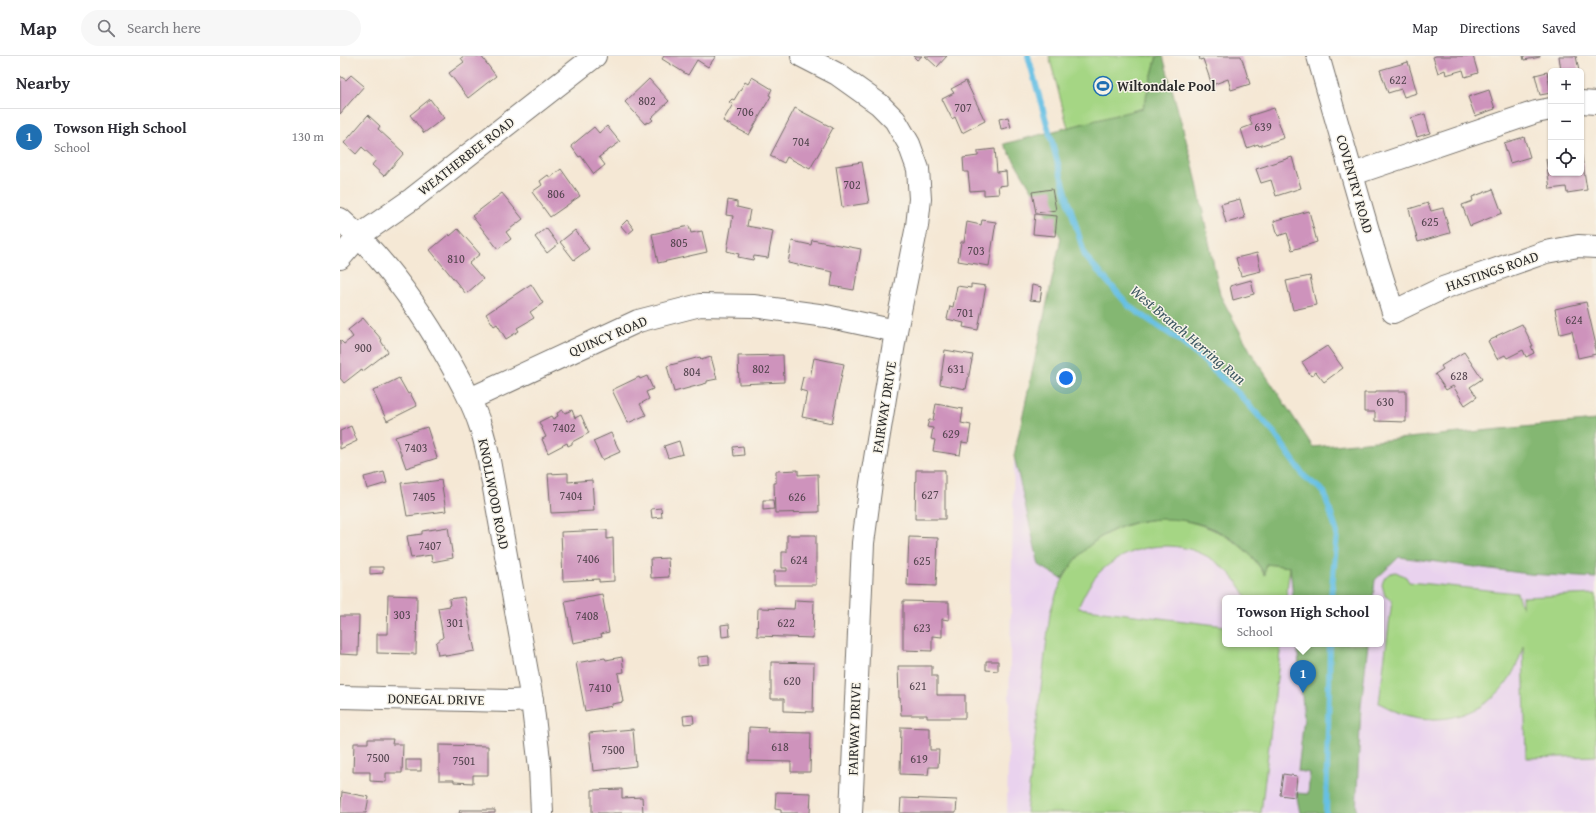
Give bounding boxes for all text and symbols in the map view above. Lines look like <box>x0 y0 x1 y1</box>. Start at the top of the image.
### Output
search box <box>81 10 361 46</box>
text: Map <box>20 14 57 42</box>
icon: search <box>95 17 117 39</box>
text: Search here <box>127 17 201 38</box>
text: Map <box>1412 18 1438 38</box>
text: Directions <box>1460 18 1520 38</box>
text: Saved <box>1542 18 1576 38</box>
map controls <box>1548 68 1584 176</box>
button: + <box>1548 68 1584 104</box>
text: Nearby <box>16 70 70 95</box>
house number: 622 <box>1389 71 1407 88</box>
sports icon: Wiltondale Pool <box>1092 75 1114 97</box>
place label: Wiltondale Pool <box>1117 76 1216 96</box>
house number: 802 <box>638 92 656 109</box>
house number: 707 <box>954 99 972 116</box>
house number: 706 <box>736 103 754 120</box>
button: − <box>1548 104 1584 140</box>
street label: WEATHERBEE ROAD <box>414 112 518 200</box>
text: Towson High School <box>54 117 187 138</box>
house number: 639 <box>1254 118 1272 135</box>
text: 1 <box>26 127 32 146</box>
text: 130 m <box>292 127 324 146</box>
street label: COVENTRY ROAD <box>1331 132 1379 236</box>
house number: 704 <box>792 133 810 150</box>
text: School <box>54 138 90 157</box>
button: locate <box>1548 140 1584 176</box>
house number: 702 <box>843 176 861 193</box>
house number: 806 <box>547 185 565 202</box>
house number: 625 <box>1421 213 1439 230</box>
house number: 805 <box>670 234 688 251</box>
house number: 703 <box>967 242 985 259</box>
street label: HASTINGS ROAD <box>1443 246 1541 296</box>
house number: 810 <box>447 250 465 267</box>
water label: West Branch Herring Run <box>1126 280 1251 390</box>
house number: 701 <box>956 304 974 321</box>
street label: QUINCY ROAD <box>566 310 650 362</box>
house number: 624 <box>1565 311 1583 328</box>
house number: 900 <box>354 339 372 356</box>
house number: 802 <box>752 360 770 377</box>
street label: FAIRWAY DRIVE <box>867 360 901 454</box>
house number: 631 <box>947 360 965 377</box>
house number: 804 <box>683 363 701 380</box>
house number: 628 <box>1450 367 1468 384</box>
your location <box>1056 368 1076 388</box>
house number: 630 <box>1376 393 1394 410</box>
house number: 7402 <box>552 419 576 436</box>
house number: 629 <box>942 425 960 442</box>
street label: KNOLLWOOD ROAD <box>473 437 515 551</box>
house number: 7403 <box>404 439 428 456</box>
house number: 627 <box>921 486 939 503</box>
house number: 7404 <box>559 487 583 504</box>
house number: 7405 <box>412 488 436 505</box>
house number: 626 <box>788 488 806 505</box>
house number: 7407 <box>418 537 442 554</box>
house number: 7406 <box>576 550 600 567</box>
house number: 624 <box>790 551 808 568</box>
house number: 625 <box>913 552 931 569</box>
popup <box>1222 595 1384 647</box>
text: Towson High School <box>1237 601 1369 622</box>
house number: 303 <box>393 606 411 623</box>
house number: 7408 <box>575 607 599 624</box>
house number: 301 <box>446 614 464 631</box>
house number: 622 <box>777 614 795 631</box>
house number: 623 <box>913 619 931 636</box>
text: School <box>1237 622 1273 641</box>
pin: 1 <box>1290 660 1316 693</box>
house number: 620 <box>783 672 801 689</box>
house number: 621 <box>909 677 927 694</box>
house number: 7410 <box>588 679 612 696</box>
street label: FAIRWAY DRIVE <box>842 682 866 776</box>
street label: DONEGAL DRIVE <box>387 688 485 710</box>
house number: 618 <box>771 738 789 755</box>
house number: 7500 <box>601 741 625 758</box>
house number: 7500 <box>366 749 390 766</box>
house number: 619 <box>910 750 928 767</box>
house number: 7501 <box>452 752 476 769</box>

